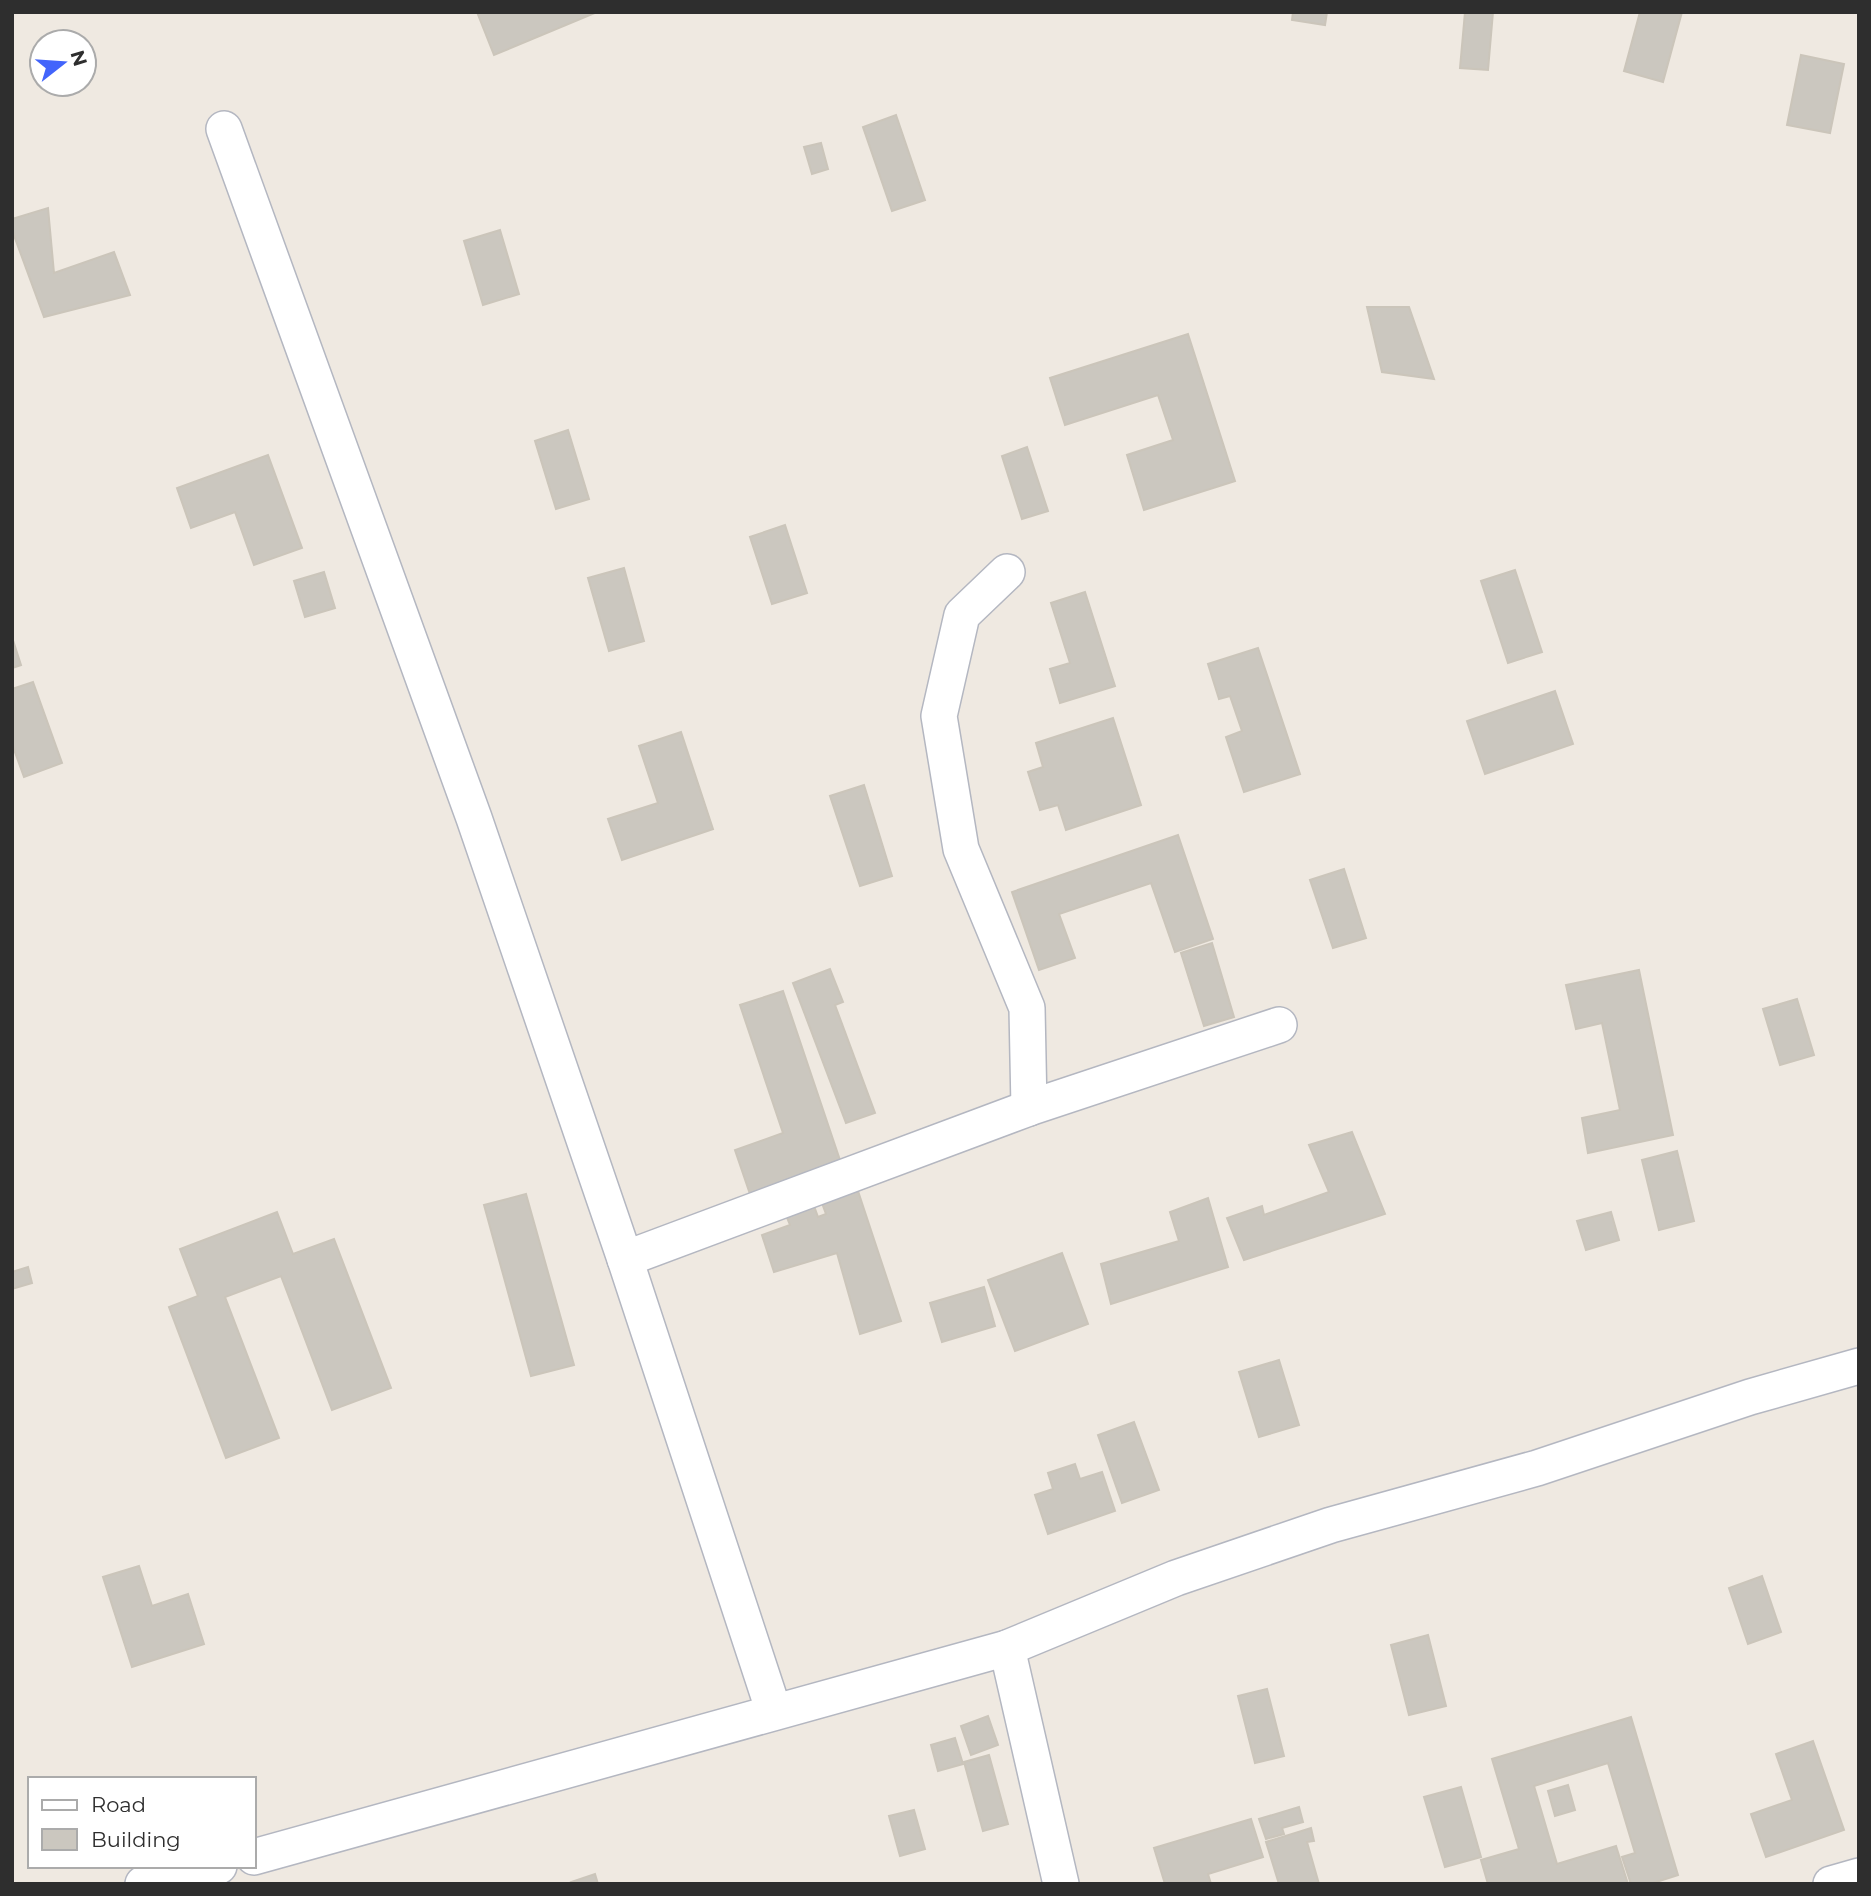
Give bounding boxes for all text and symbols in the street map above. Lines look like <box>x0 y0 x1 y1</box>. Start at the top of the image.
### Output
north arrow <box>28 28 98 98</box>
text: N <box>66 47 92 69</box>
legend <box>28 1777 256 1868</box>
text: Road <box>91 1792 146 1817</box>
text: Building <box>91 1827 181 1852</box>

